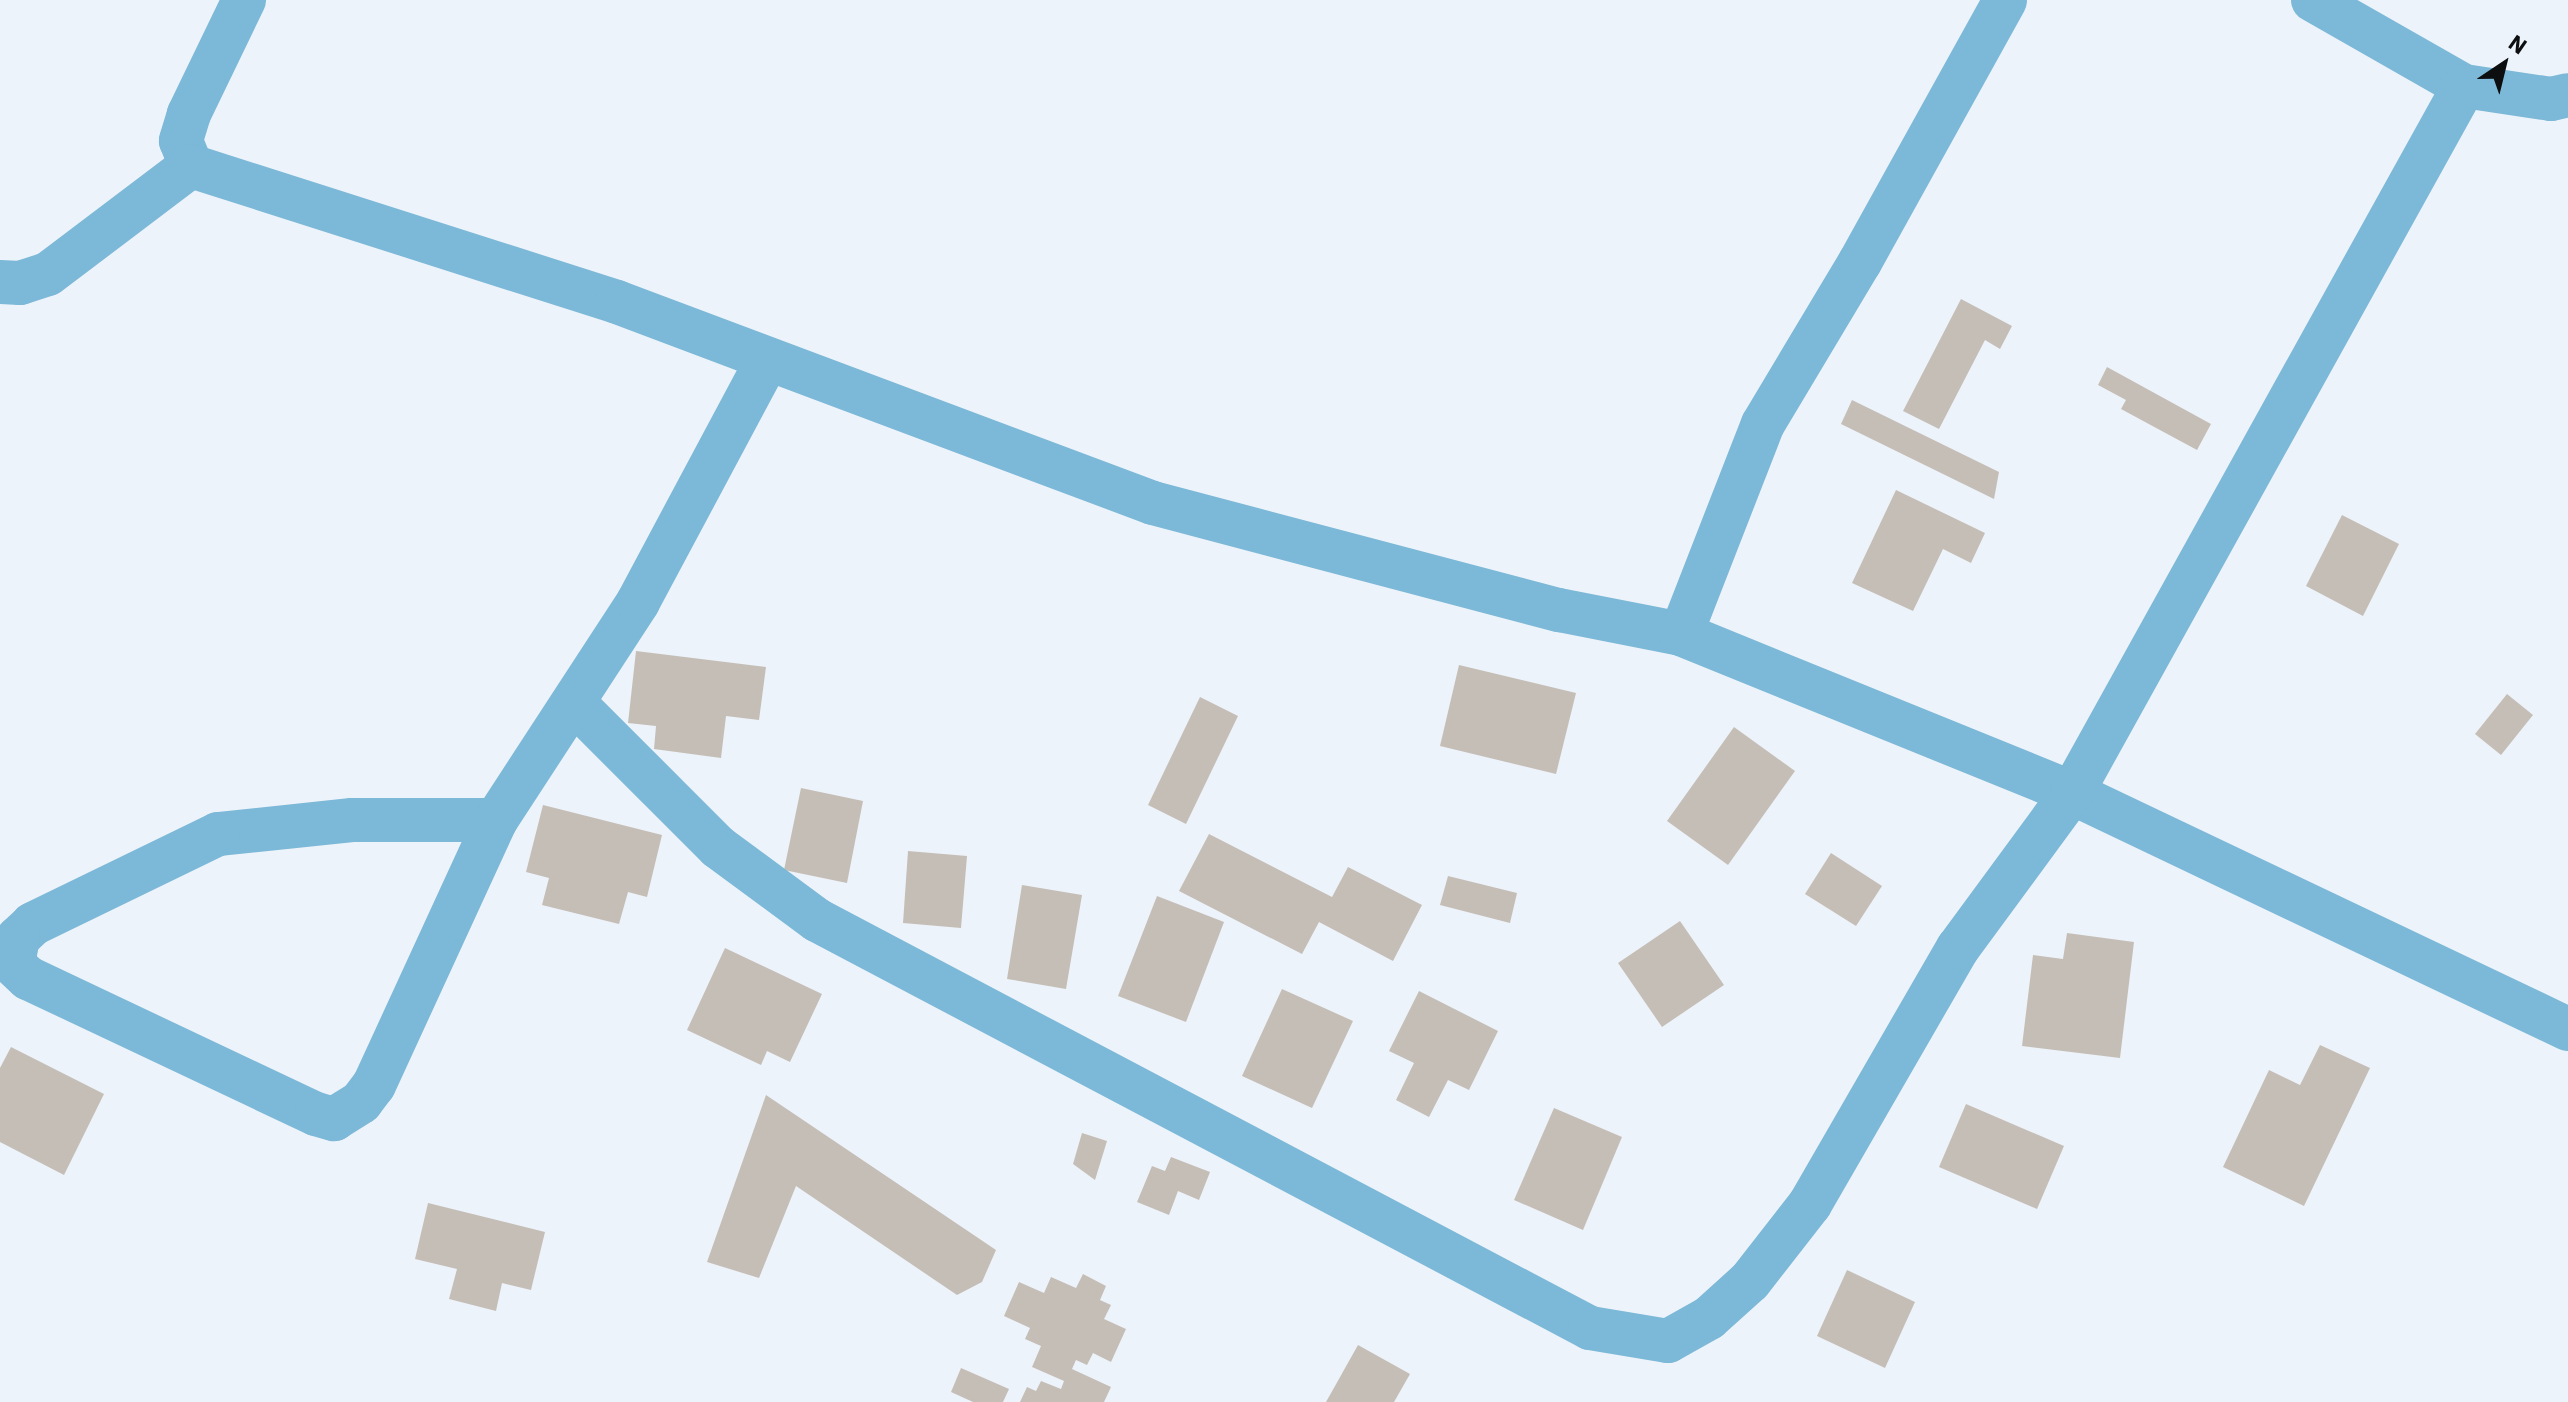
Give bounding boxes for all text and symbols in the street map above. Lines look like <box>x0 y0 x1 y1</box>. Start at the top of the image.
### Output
north arrow <box>2464 24 2544 104</box>
text: N <box>2503 27 2533 60</box>

